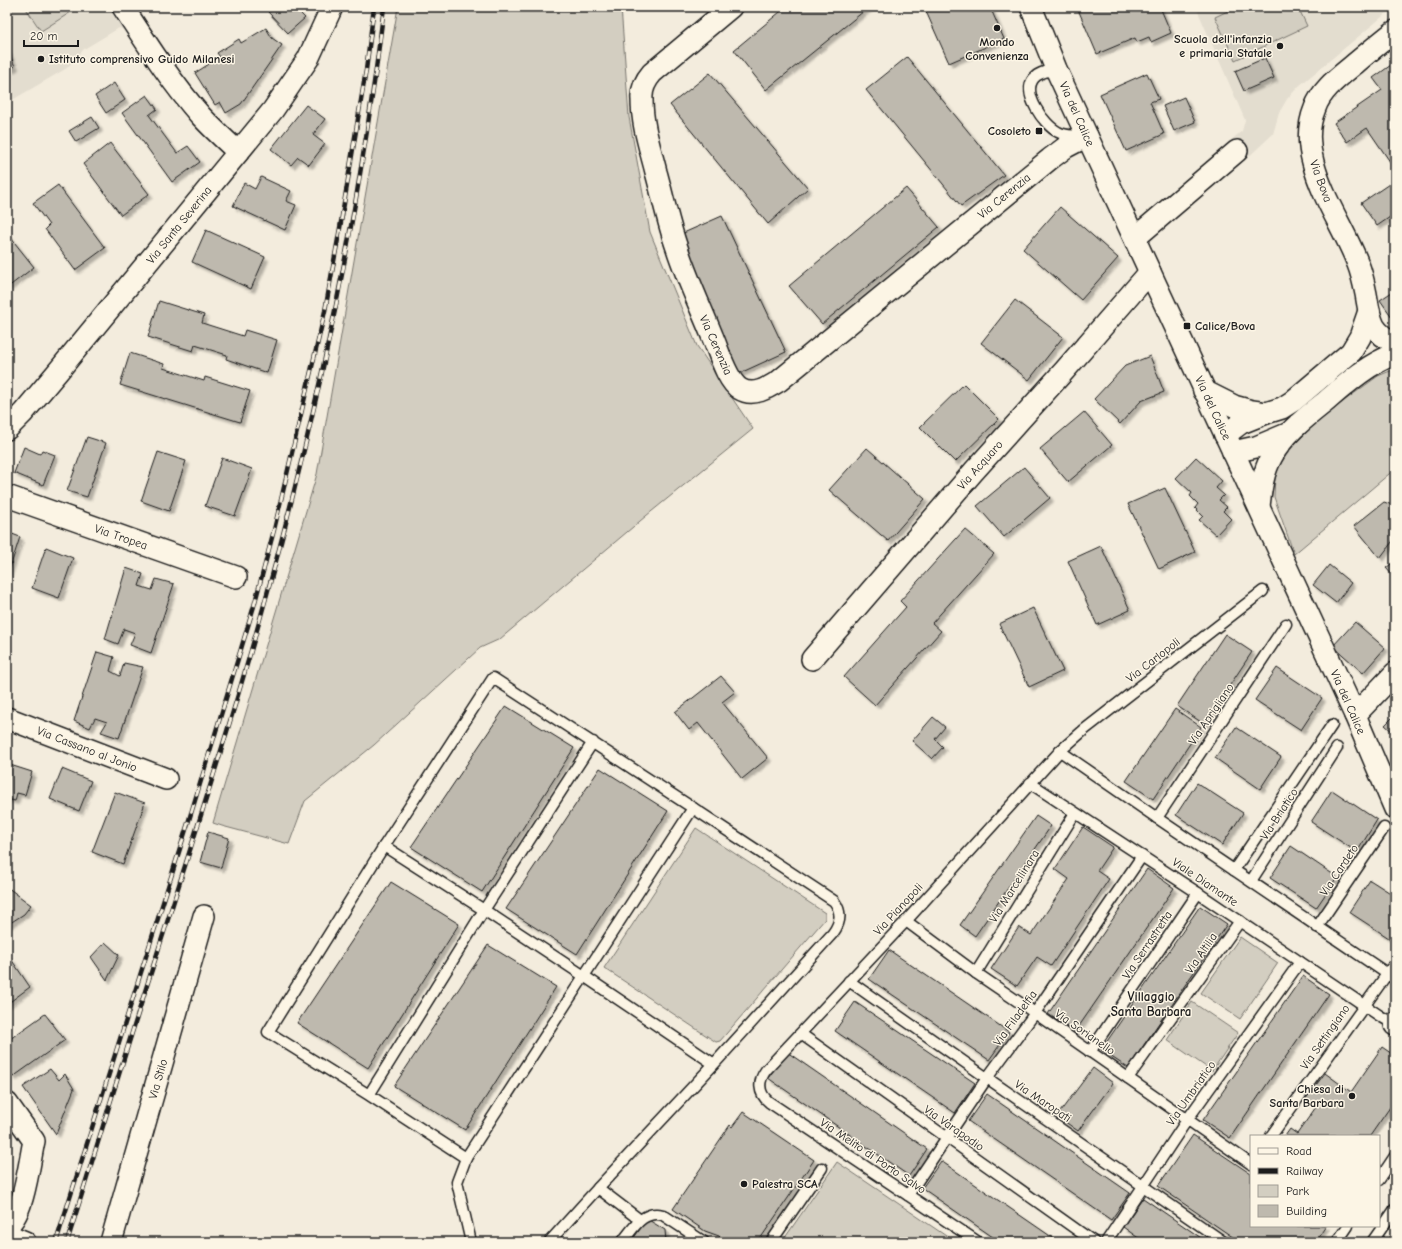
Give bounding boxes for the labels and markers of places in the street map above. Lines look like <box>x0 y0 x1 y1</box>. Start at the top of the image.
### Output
marker: Mondo Convenienza <box>992 23 1002 33</box>
place label: Scuola dell'infanzia e primaria Statale <box>1174 32 1272 60</box>
place label: Mondo Convenienza <box>965 35 1029 63</box>
marker: Scuola dell'infanzia e primaria Statale <box>1275 41 1285 51</box>
place label: Istituto comprensivo Guido Milanesi <box>49 52 234 66</box>
marker: Istituto comprensivo Guido Milanesi <box>36 54 46 64</box>
place label: Cosoleto <box>988 124 1031 138</box>
marker: Cosoleto <box>1034 126 1044 136</box>
place label: Calice/Bova <box>1195 319 1255 333</box>
marker: Calice/Bova <box>1182 321 1192 331</box>
place label: Chiesa di Santa Barbara <box>1270 1082 1344 1110</box>
marker: Chiesa di Santa Barbara <box>1347 1091 1357 1101</box>
place label: Palestra SCA <box>752 1177 818 1191</box>
marker: Palestra SCA <box>739 1179 749 1189</box>

